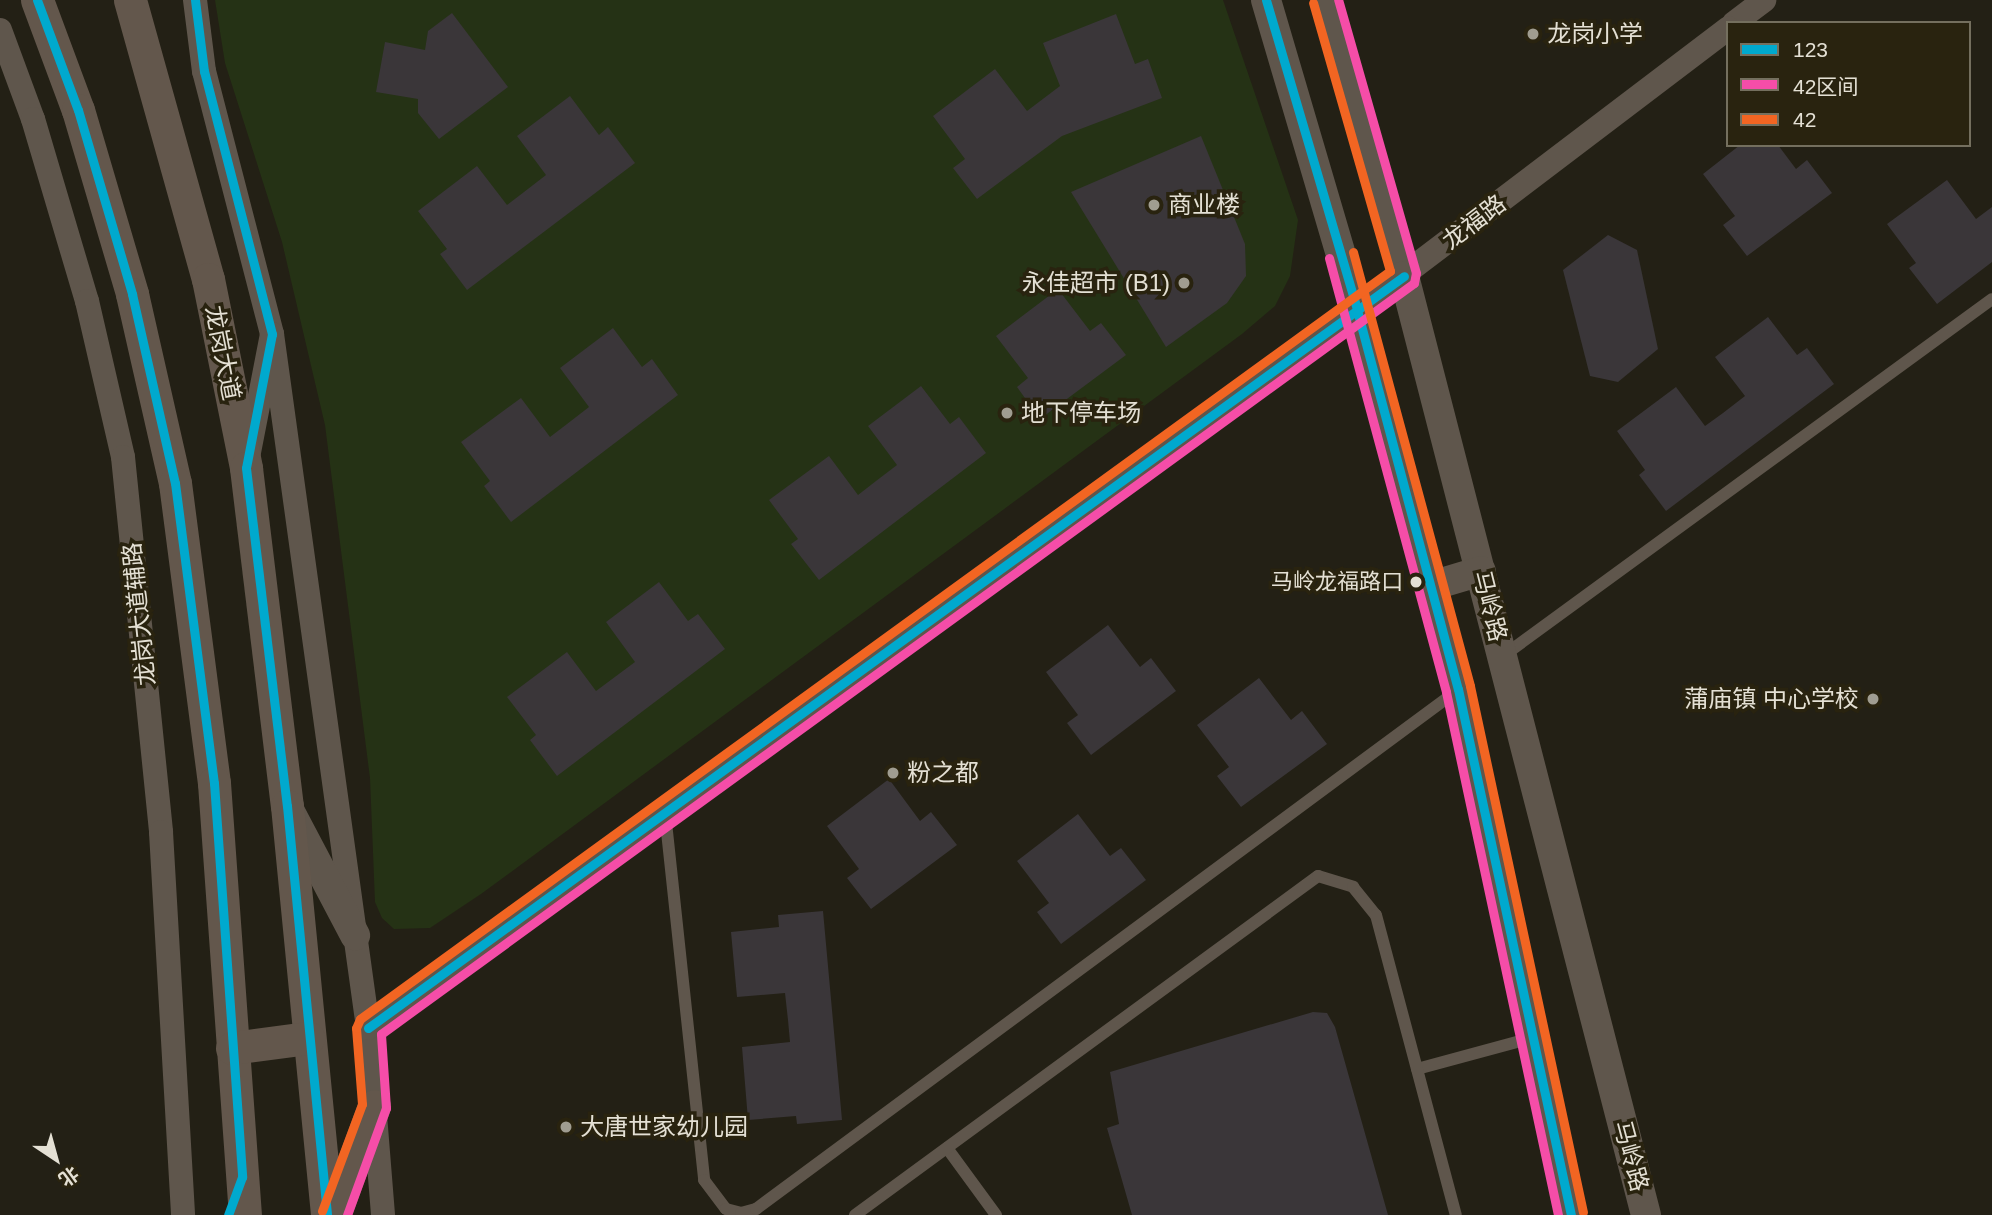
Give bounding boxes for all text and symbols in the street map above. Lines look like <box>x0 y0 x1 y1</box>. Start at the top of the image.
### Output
place label: 龙岗小学 <box>1547 20 1643 48</box>
legend <box>1726 21 1971 147</box>
marker: 龙岗小学 <box>1525 26 1541 42</box>
text: 123 <box>1793 38 1828 61</box>
text: 42区间 <box>1793 75 1858 98</box>
text: 42 <box>1793 108 1816 131</box>
street label: 龙福路 <box>1437 189 1511 255</box>
place label: 商业楼 <box>1168 191 1240 219</box>
marker: 商业楼 <box>1146 197 1162 213</box>
place label: 永佳超市 (B1) <box>1022 269 1170 297</box>
marker: 永佳超市 (B1) <box>1176 275 1192 291</box>
street label: 龙岗大道 <box>200 303 246 403</box>
place label: 地下停车场 <box>1021 399 1141 427</box>
marker: 地下停车场 <box>999 405 1015 421</box>
street label: 龙岗大道辅路 <box>117 541 161 687</box>
street label: 马岭路 <box>1467 568 1513 644</box>
place label: 马岭龙福路口 <box>1271 569 1403 595</box>
marker: 马岭龙福路口 <box>1409 575 1423 589</box>
place label: 蒲庙镇 中心学校 <box>1684 685 1859 713</box>
marker: 蒲庙镇 中心学校 <box>1865 691 1881 707</box>
place label: 粉之都 <box>907 759 979 787</box>
marker: 粉之都 <box>885 765 901 781</box>
place label: 大唐世家幼儿园 <box>580 1113 748 1141</box>
street label: 马岭路 <box>1608 1117 1654 1195</box>
marker: 大唐世家幼儿园 <box>558 1119 574 1135</box>
north arrow <box>21 1124 91 1194</box>
text: 北 <box>55 1162 83 1190</box>

